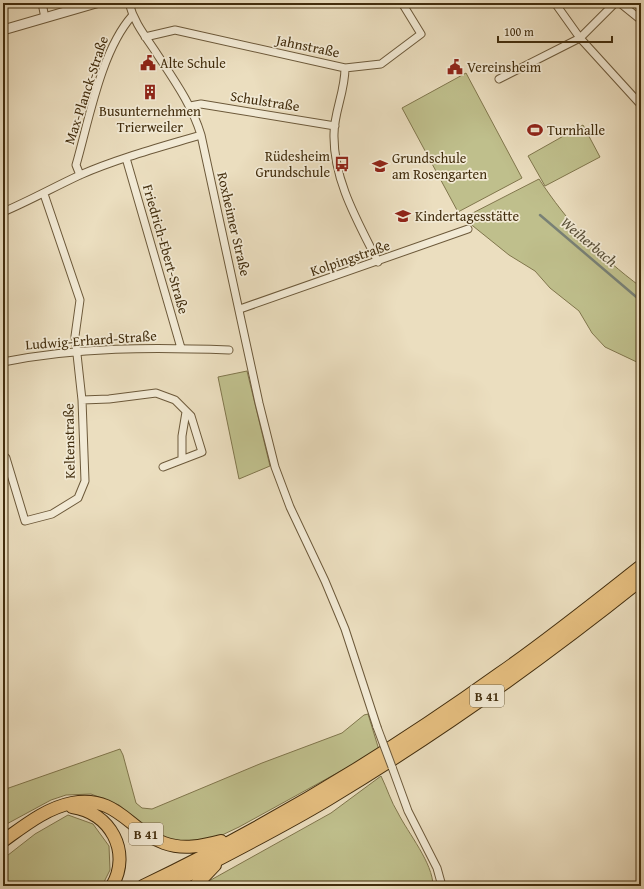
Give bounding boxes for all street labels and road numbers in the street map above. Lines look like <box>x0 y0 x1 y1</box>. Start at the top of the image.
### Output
street label: Jahnstraße <box>273 29 342 63</box>
street label: Max-Planck-Straße <box>59 33 113 147</box>
street label: Schulstraße <box>229 86 301 116</box>
street label: Roxheimer Straße <box>212 170 256 278</box>
street label: Friedrich-Ebert-Straße <box>138 182 194 317</box>
street label: Kolpingstraße <box>307 235 393 281</box>
street label: Ludwig-Erhard-Straße <box>25 325 158 355</box>
street label: Keltenstraße <box>58 403 80 479</box>
road number: B 41 <box>470 685 504 707</box>
road number: B 41 <box>129 823 163 845</box>

